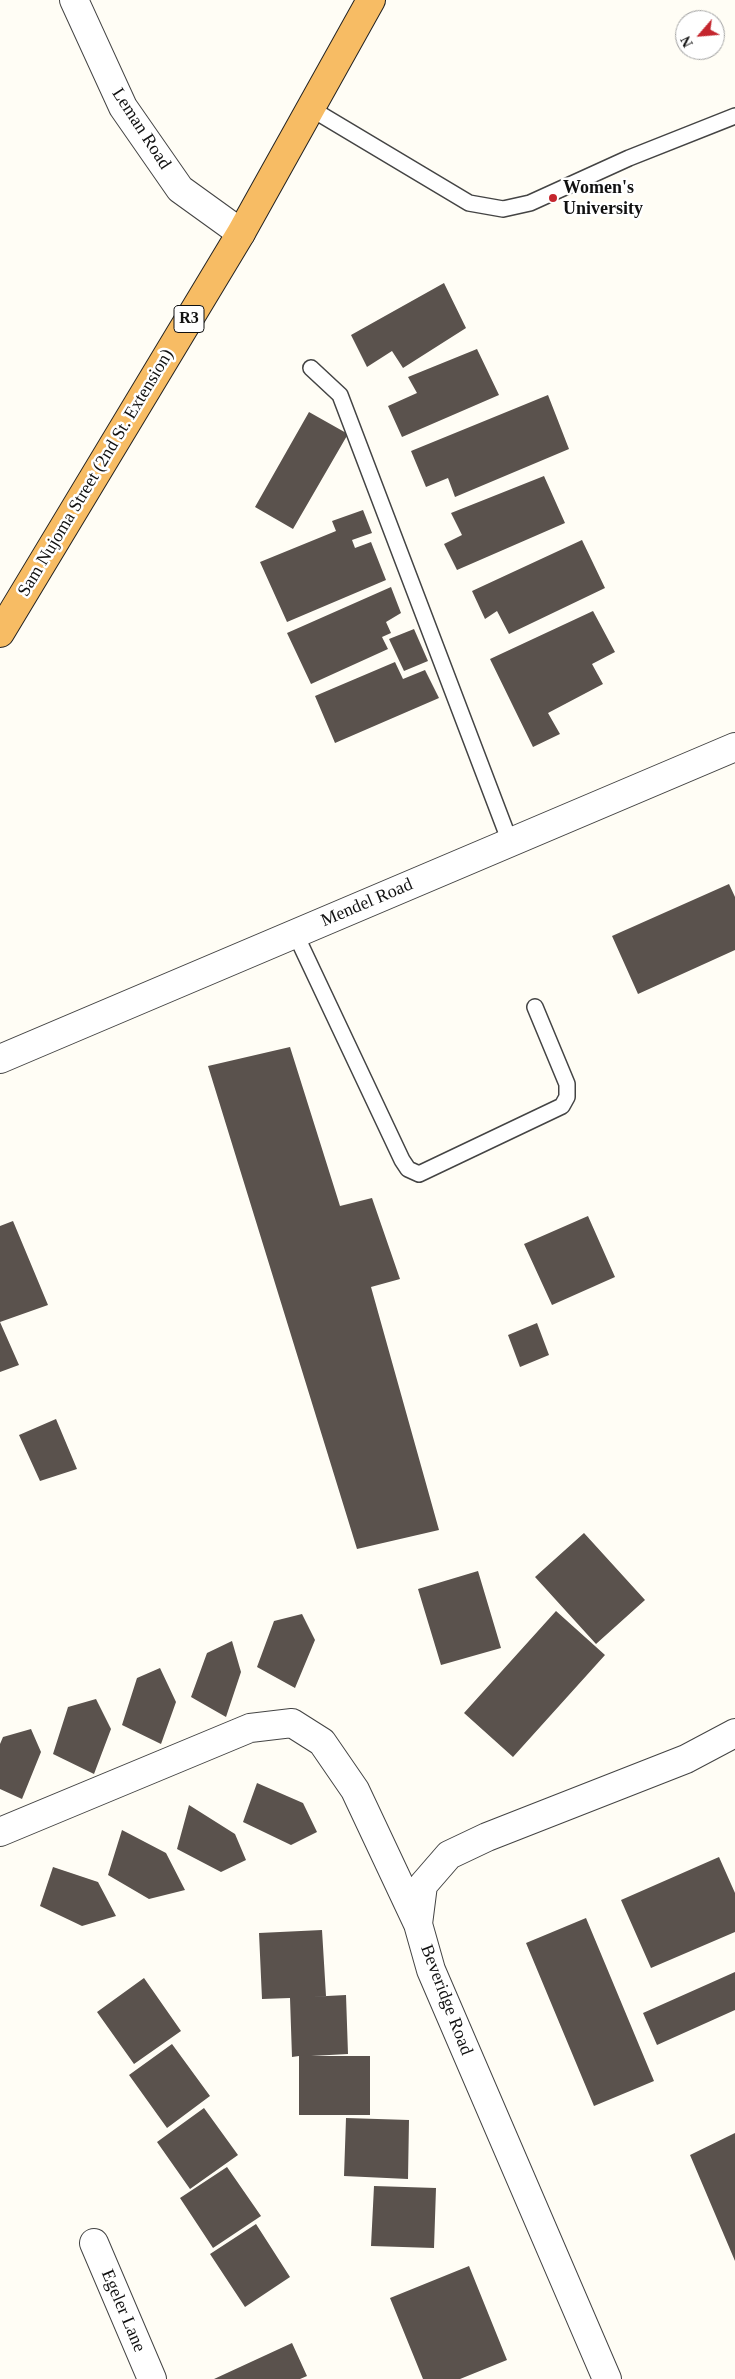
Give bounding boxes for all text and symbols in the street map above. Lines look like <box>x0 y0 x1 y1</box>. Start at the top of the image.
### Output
north arrow <box>675 10 725 60</box>
text: N <box>678 34 696 49</box>
street label: Leman Road <box>107 84 175 174</box>
place label: Women's University <box>563 177 643 220</box>
marker: Women's University <box>547 192 559 204</box>
road number: R3 <box>174 306 204 332</box>
street label: Sam Nujoma Street (2nd St. Extension) <box>13 345 179 601</box>
street label: Mendel Road <box>318 874 416 932</box>
street label: Beveridge Road <box>415 1942 477 2058</box>
street label: Egeler Lane <box>96 2267 150 2355</box>

